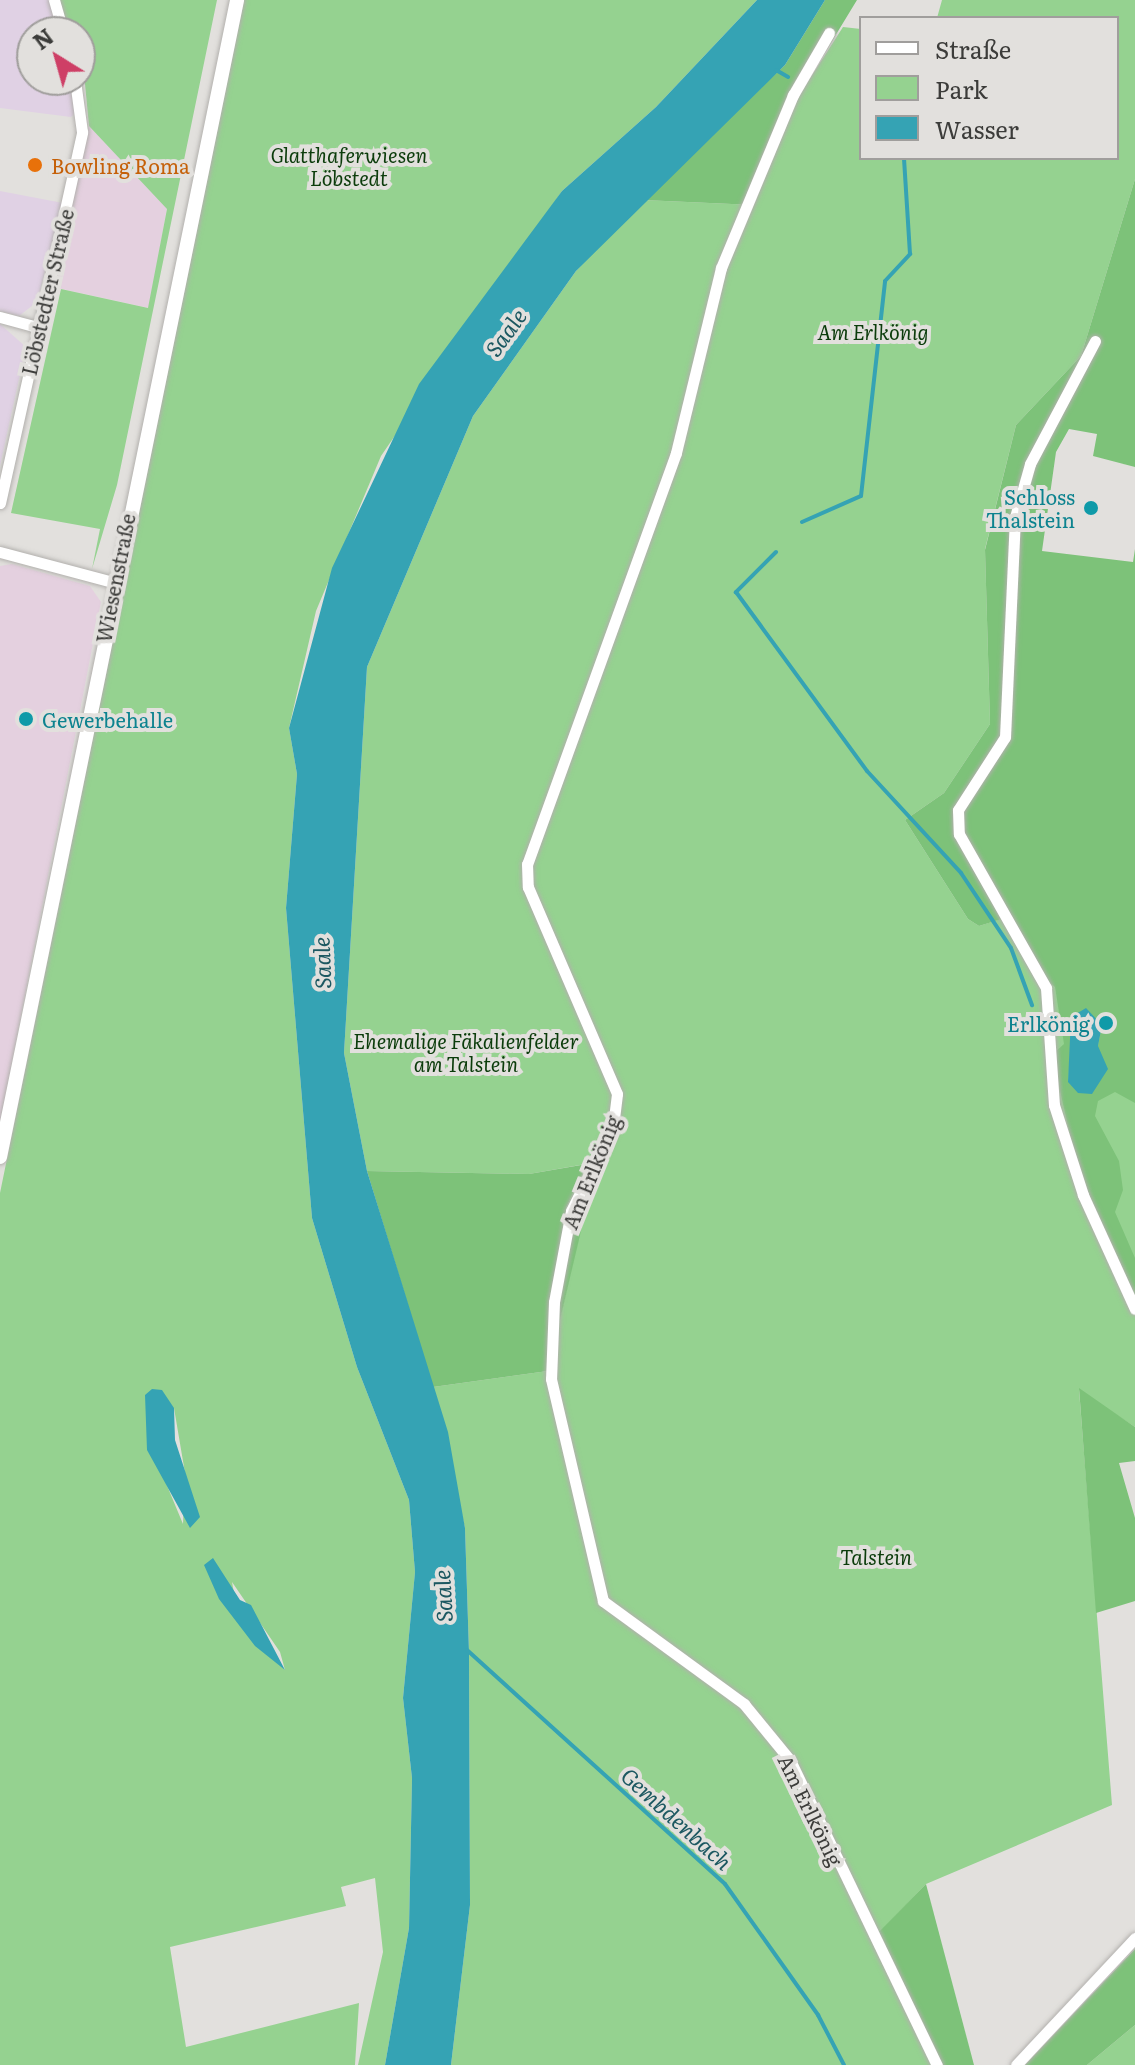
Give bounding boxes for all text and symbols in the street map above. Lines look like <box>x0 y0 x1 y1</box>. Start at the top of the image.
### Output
north arrow <box>16 16 96 96</box>
legend <box>859 16 1119 160</box>
text: N <box>25 19 60 57</box>
text: Straße <box>935 31 1011 66</box>
text: Park <box>935 71 988 106</box>
text: Wasser <box>935 111 1019 146</box>
park label: Glatthaferwiesen Löbstedt <box>271 142 427 189</box>
place label: Bowling Roma <box>51 153 190 177</box>
marker: Bowling Roma <box>26 156 44 174</box>
street label: Löbstedter Straße <box>16 206 78 378</box>
water label: Saale <box>479 303 531 361</box>
park label: Am Erlkönig <box>817 319 929 343</box>
place label: Schloss Thalstein <box>986 484 1075 531</box>
marker: Schloss Thalstein <box>1082 499 1100 517</box>
street label: Wiesenstraße <box>91 511 139 645</box>
place label: Gewerbehalle <box>42 707 173 731</box>
marker: Gewerbehalle <box>17 710 35 728</box>
water label: Saale <box>307 936 335 990</box>
place label: Erlkönig <box>1007 1011 1090 1035</box>
marker: Erlkönig <box>1097 1014 1115 1032</box>
park label: Ehemalige Fäkalienfelder am Talstein <box>353 1028 579 1075</box>
street label: Am Erlkönig <box>557 1112 625 1232</box>
park label: Talstein <box>840 1544 912 1568</box>
water label: Saale <box>427 1569 457 1623</box>
street label: Am Erlkönig <box>774 1750 848 1870</box>
water label: Gembdenbach <box>616 1762 738 1874</box>

